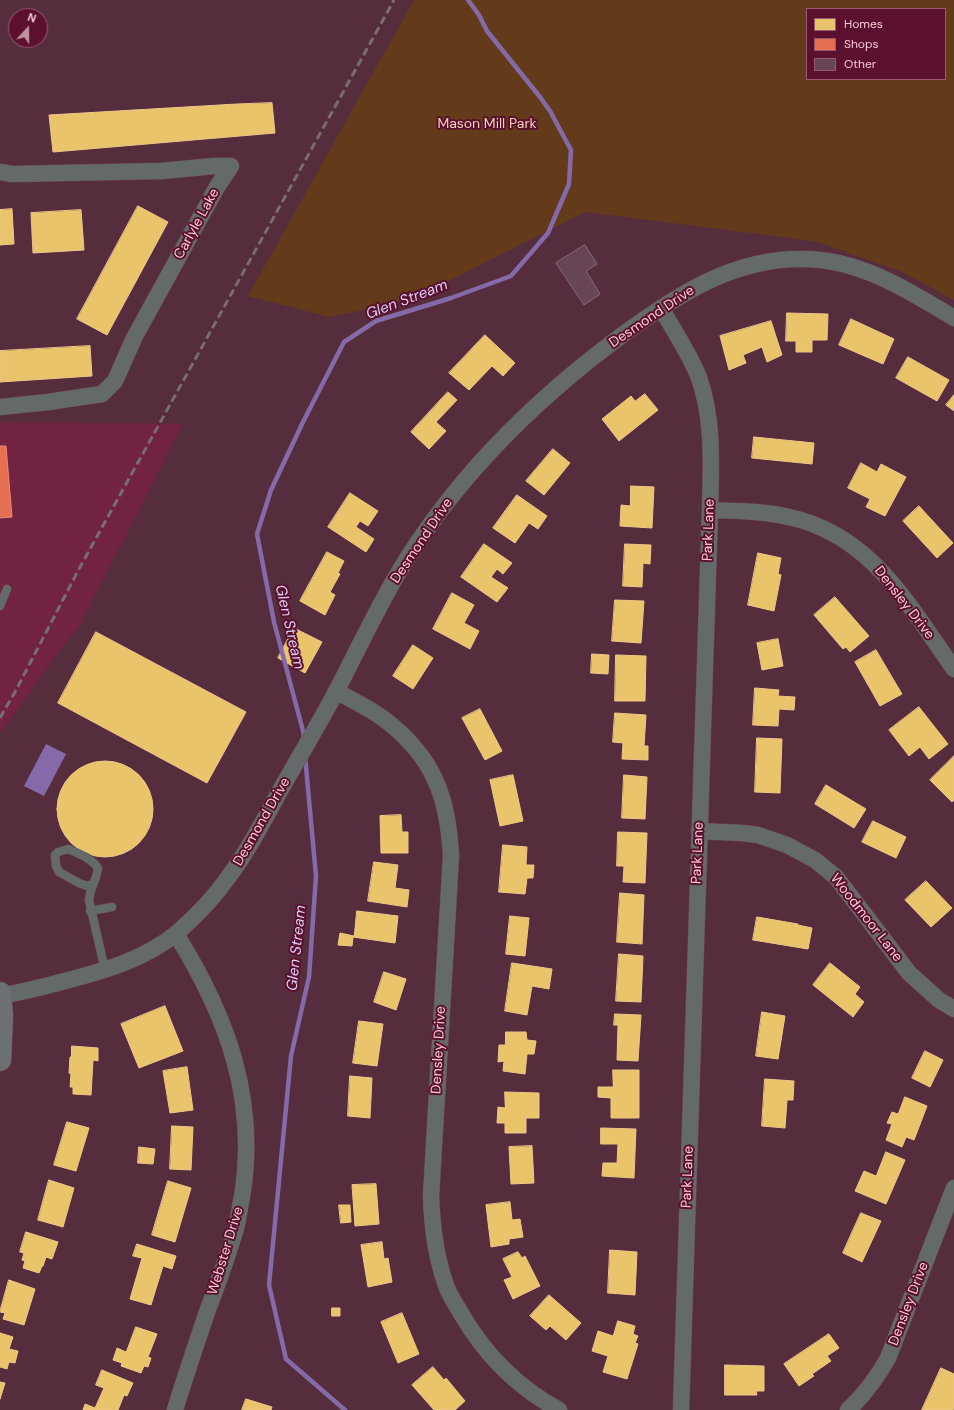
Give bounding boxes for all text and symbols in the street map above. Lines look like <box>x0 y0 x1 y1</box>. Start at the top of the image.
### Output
north arrow <box>8 8 48 48</box>
legend <box>806 8 946 80</box>
text: N <box>26 10 38 26</box>
text: Homes <box>844 16 883 32</box>
text: Shops <box>844 36 879 52</box>
text: Other <box>844 56 876 72</box>
park label: Mason Mill Park <box>437 116 537 132</box>
street label: Carlyle Lake <box>171 186 223 262</box>
water label: Glen Stream <box>364 276 450 324</box>
street label: Desmond Drive <box>606 282 698 352</box>
street label: Desmond Drive <box>387 495 457 587</box>
street label: Park Lane <box>700 499 718 561</box>
street label: Densley Drive <box>870 563 938 643</box>
water label: Glen Stream <box>271 583 307 671</box>
street label: Desmond Drive <box>230 775 294 869</box>
street label: Park Lane <box>689 822 707 884</box>
street label: Woodmoor Lane <box>826 871 906 965</box>
water label: Glen Stream <box>284 904 310 992</box>
street label: Densley Drive <box>428 1006 450 1094</box>
street label: Park Lane <box>679 1146 697 1208</box>
street label: Webster Drive <box>205 1205 247 1297</box>
street label: Densley Drive <box>885 1260 933 1348</box>

